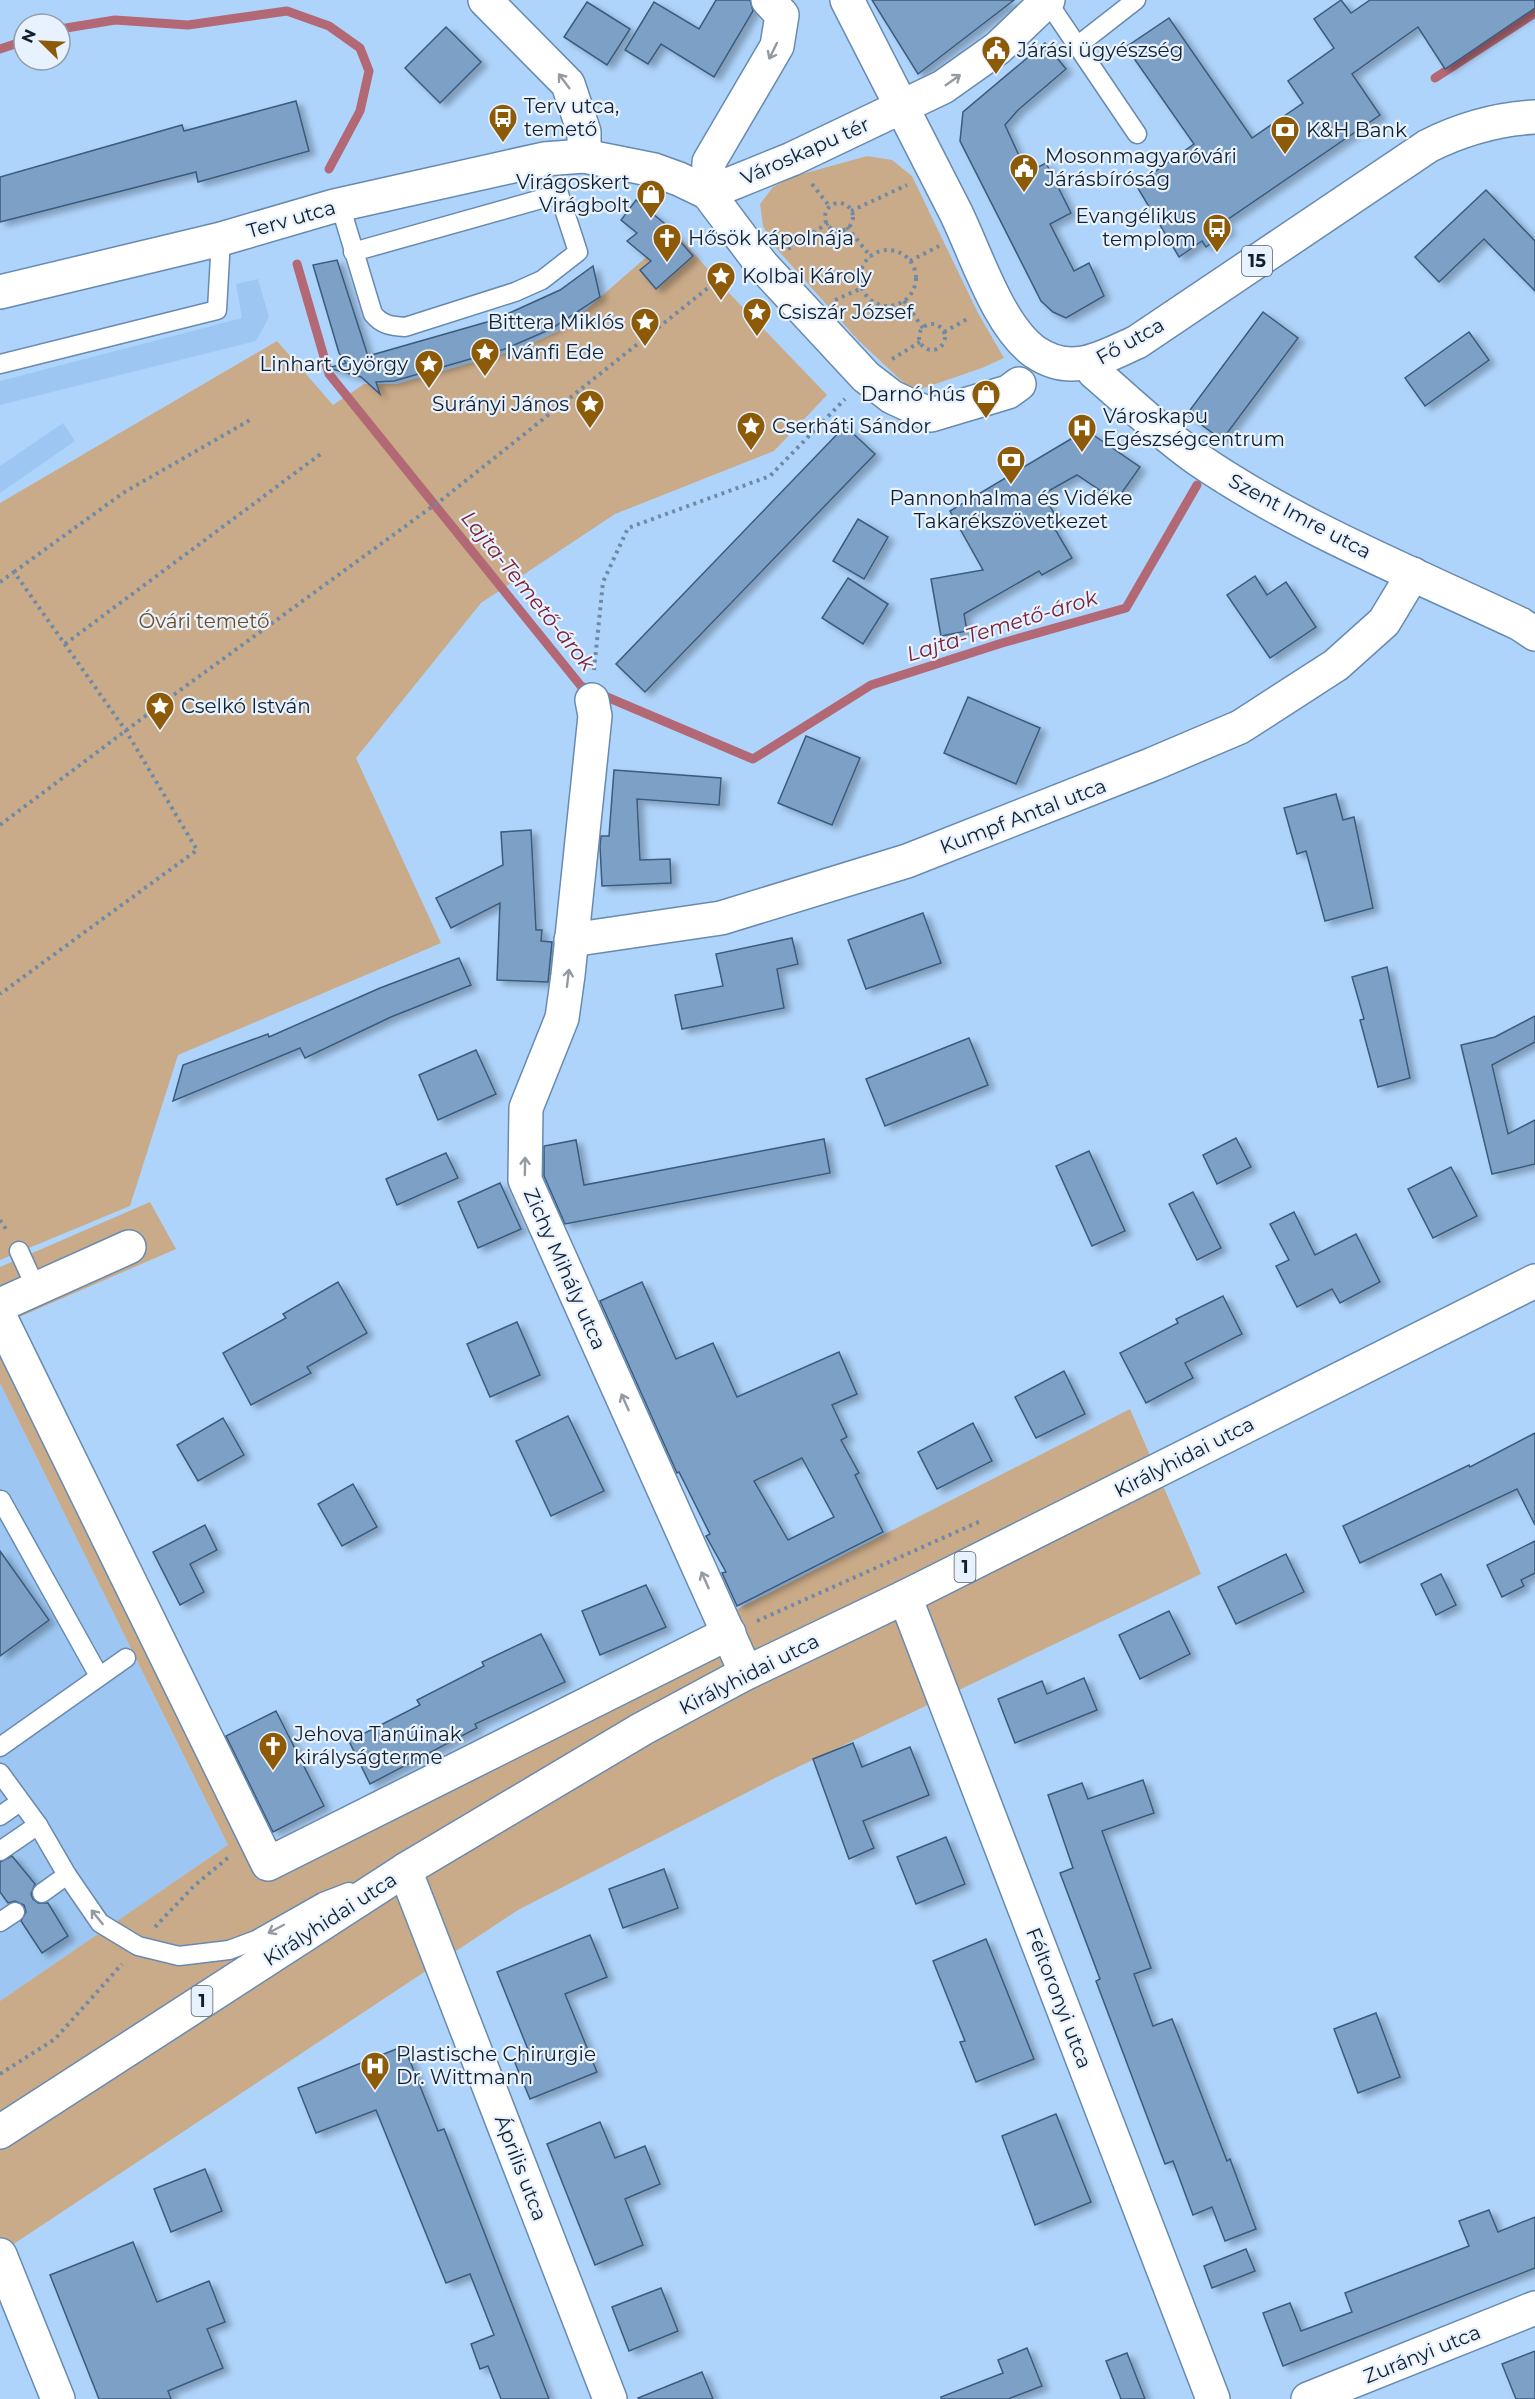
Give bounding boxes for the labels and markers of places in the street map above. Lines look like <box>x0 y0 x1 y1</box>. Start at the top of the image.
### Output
public building icon: Járási ügyészség <box>980 34 1012 76</box>
place label: Járási ügyészség <box>1016 38 1183 62</box>
place label: Terv utca, temető <box>524 94 619 141</box>
bus stop icon: Terv utca, temető <box>487 102 519 144</box>
bank icon: K&H Bank <box>1269 114 1301 156</box>
place label: K&H Bank <box>1306 118 1407 142</box>
place label: Mosonmagyaróvári Járásbíróság <box>1044 144 1237 191</box>
public building icon: Mosonmagyaróvári Járásbíróság <box>1008 152 1040 194</box>
place label: Virágoskert Virágbolt <box>516 170 630 217</box>
shop icon: Virágoskert Virágbolt <box>635 178 667 220</box>
place label: Evangélikus templom <box>1076 204 1196 251</box>
bus stop icon: Evangélikus templom <box>1201 212 1233 254</box>
church icon: Hősök kápolnája <box>651 222 683 264</box>
place label: Hősök kápolnája <box>688 226 854 250</box>
place icon: Kolbai Károly <box>705 260 737 302</box>
place label: Kolbai Károly <box>742 264 872 288</box>
place icon: Csiszár József <box>741 296 773 338</box>
place label: Csiszár József <box>778 300 914 324</box>
place icon: Bittera Miklós <box>629 306 661 348</box>
place label: Bittera Miklós <box>488 310 624 334</box>
place icon: Ivánfi Ede <box>469 336 501 378</box>
place label: Ivánfi Ede <box>506 340 604 364</box>
place icon: Linhart György <box>413 348 445 390</box>
place label: Linhart György <box>260 352 408 376</box>
shop icon: Darnó hús <box>970 378 1002 420</box>
place label: Darnó hús <box>861 382 965 406</box>
place icon: Surányi János <box>574 388 606 430</box>
place label: Surányi János <box>432 392 569 416</box>
place label: Városkapu Egészségcentrum <box>1103 404 1285 451</box>
place icon: Cserháti Sándor <box>735 410 767 452</box>
hospital icon: Városkapu Egészségcentrum <box>1066 412 1098 454</box>
place label: Cserháti Sándor <box>772 414 931 438</box>
bank icon: Pannonhalma és Vidéke Takarékszövetkezet <box>995 444 1027 486</box>
place label: Pannonhalma és Vidéke Takarékszövetkezet <box>889 486 1133 533</box>
place icon: Cselkó István <box>144 690 176 732</box>
place label: Cselkó István <box>181 694 311 718</box>
place label: Jehova Tanúinak királyságterme <box>293 1722 462 1769</box>
church icon: Jehova Tanúinak királyságterme <box>257 1730 289 1772</box>
place label: Plastische Chirurgie Dr. Wittmann <box>396 2042 596 2089</box>
hospital icon: Plastische Chirurgie Dr. Wittmann <box>359 2050 391 2092</box>

